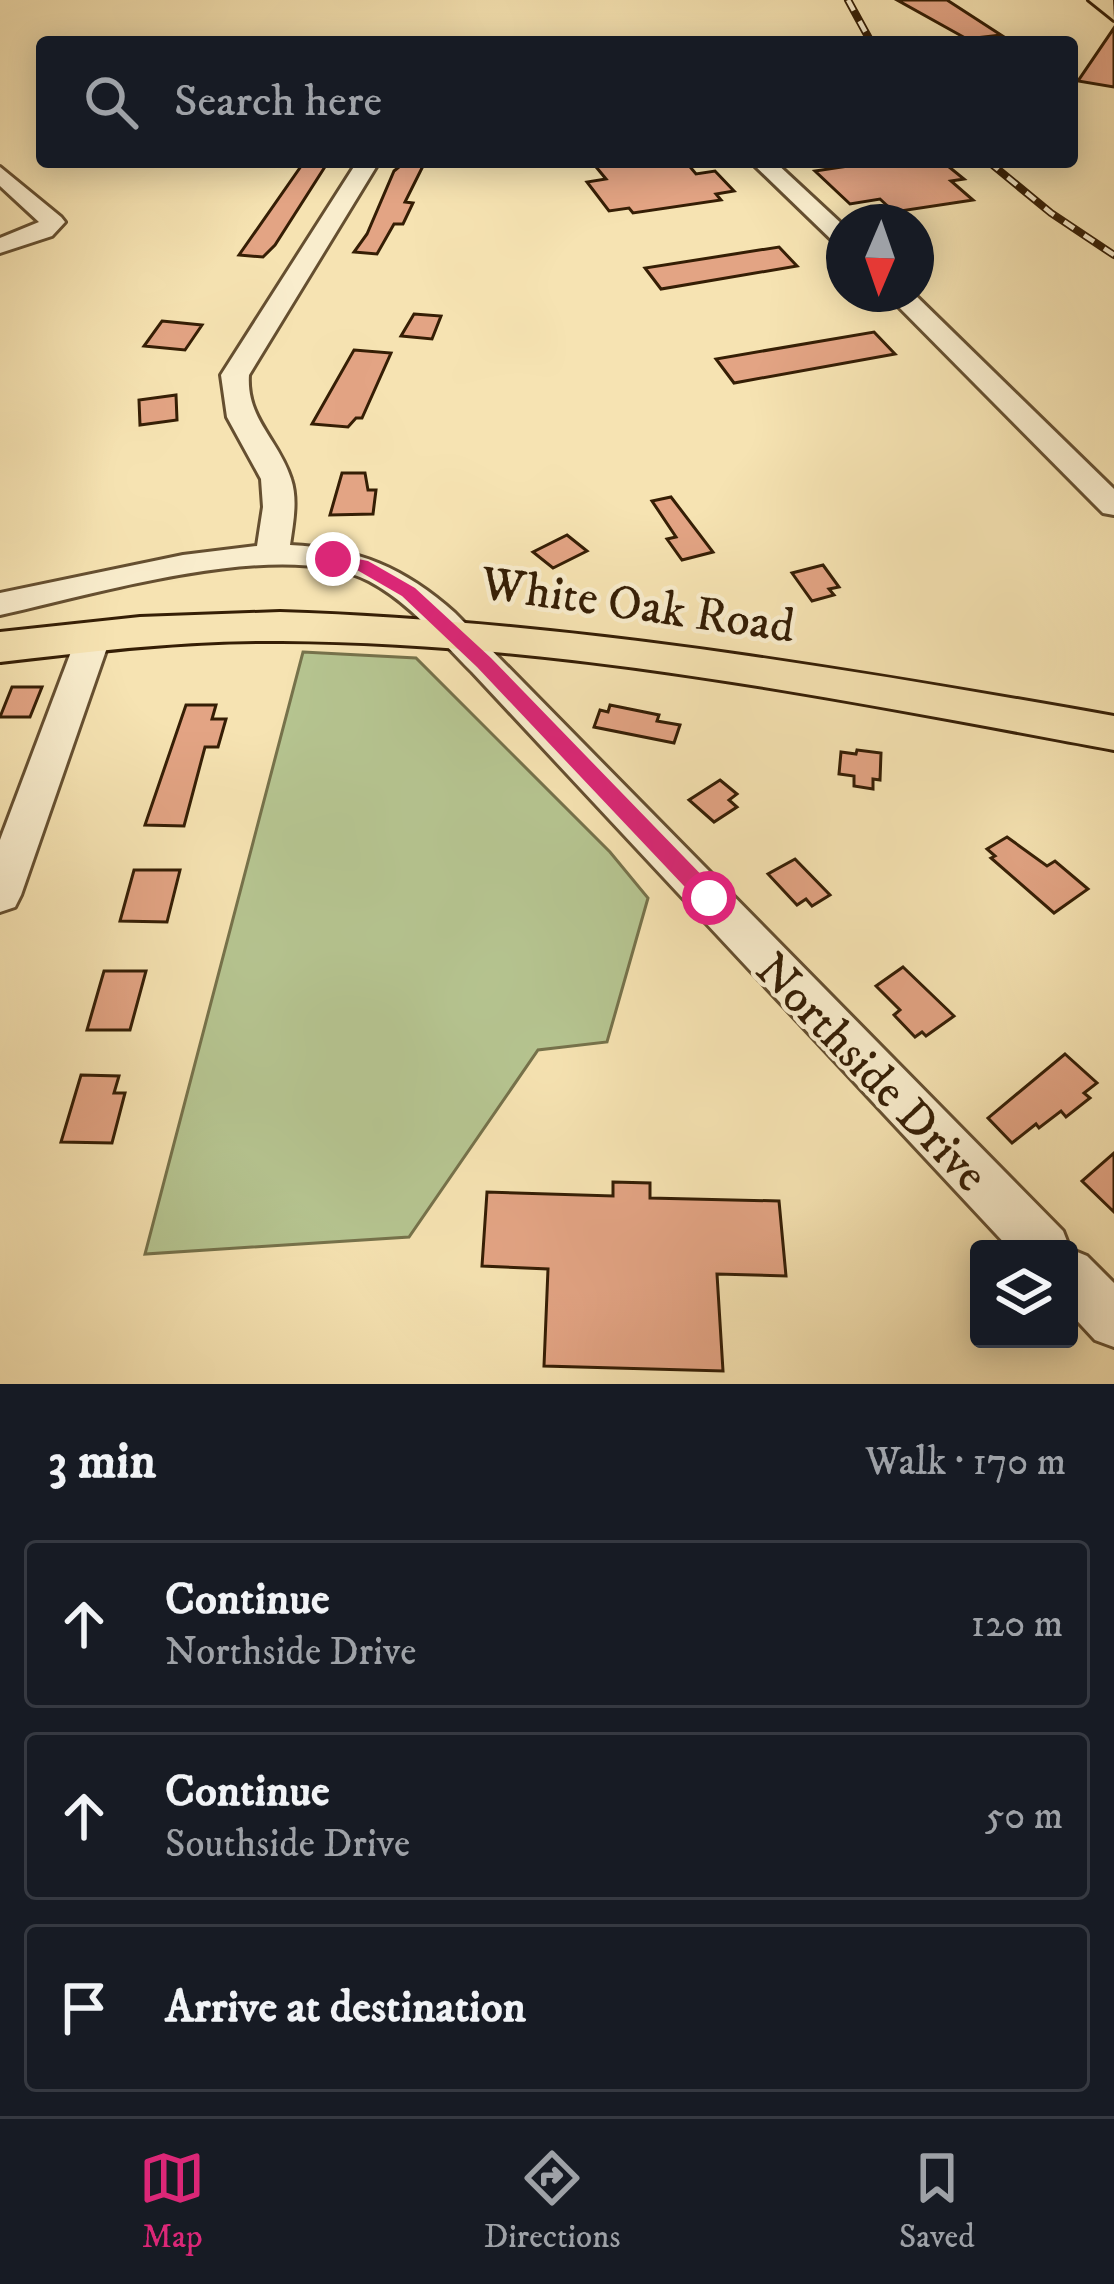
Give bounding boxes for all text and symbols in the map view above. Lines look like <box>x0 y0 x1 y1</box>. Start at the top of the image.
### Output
search box <box>36 36 1078 168</box>
icon: search <box>78 69 144 135</box>
text: Search here <box>174 74 382 130</box>
north arrow <box>826 204 934 312</box>
route end <box>306 532 360 586</box>
street label: White Oak Road <box>476 554 798 658</box>
route start <box>682 871 736 925</box>
street label: Northside Drive <box>742 941 1000 1205</box>
map controls <box>970 1240 1078 1348</box>
button: layers <box>970 1240 1078 1348</box>
text: 3 min <box>48 1430 156 1494</box>
text: Walk · 170 m <box>865 1438 1066 1487</box>
text: Continue <box>165 1572 330 1628</box>
icon: ahead <box>51 1591 117 1657</box>
text: 120 m <box>971 1600 1063 1649</box>
text: Northside Drive <box>165 1628 416 1677</box>
text: Continue <box>165 1764 330 1820</box>
icon: ahead <box>51 1783 117 1849</box>
text: 50 m <box>985 1792 1063 1841</box>
text: Southside Drive <box>165 1820 410 1869</box>
icon: arrive <box>51 1975 117 2041</box>
text: Arrive at destination <box>165 1980 526 2036</box>
tab: Map <box>139 2145 205 2258</box>
tab: Directions <box>484 2145 620 2258</box>
tab: Saved <box>899 2145 975 2258</box>

